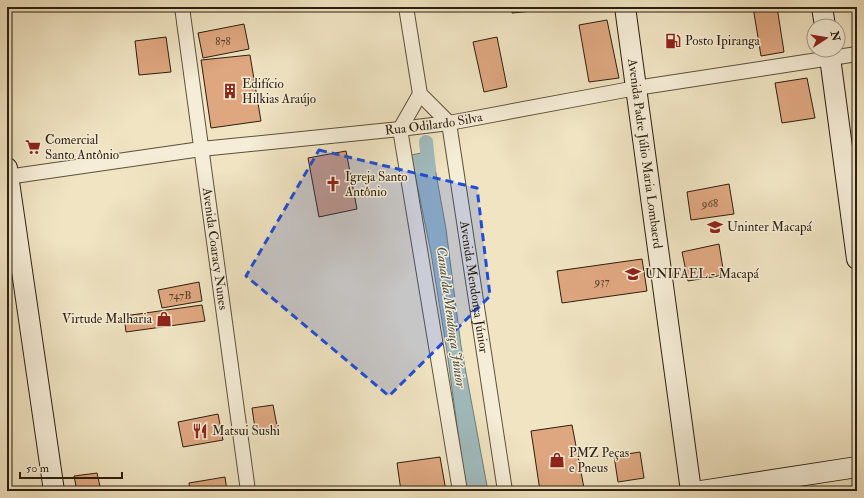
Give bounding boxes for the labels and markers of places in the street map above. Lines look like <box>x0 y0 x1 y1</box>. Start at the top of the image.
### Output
fuel station icon: Posto Ipiranga <box>664 32 682 50</box>
place label: Posto Ipiranga <box>685 33 761 50</box>
place label: Edifício Hilkias Araújo <box>242 76 316 107</box>
building icon: Edifício Hilkias Araújo <box>221 82 239 100</box>
place label: Comercial Santo Antônio <box>45 132 119 163</box>
supermarket icon: Comercial Santo Antônio <box>24 138 42 156</box>
place label: Igreja Santo Antônio <box>344 169 408 200</box>
church icon: Igreja Santo Antônio <box>324 175 342 193</box>
school or university icon: Uninter Macapá <box>706 218 724 236</box>
place label: Uninter Macapá <box>727 219 813 236</box>
school or university icon: UNIFAEL - Macapá <box>624 265 642 283</box>
place label: UNIFAEL - Macapá <box>645 266 760 283</box>
shop icon: Virtude Malharia <box>155 310 173 328</box>
place label: Virtude Malharia <box>62 311 153 327</box>
restaurant icon: Matsui Sushi <box>191 422 209 440</box>
place label: Matsui Sushi <box>212 423 281 439</box>
place label: PMZ Peças e Pneus <box>569 445 630 476</box>
shop icon: PMZ Peças e Pneus <box>548 451 566 469</box>

